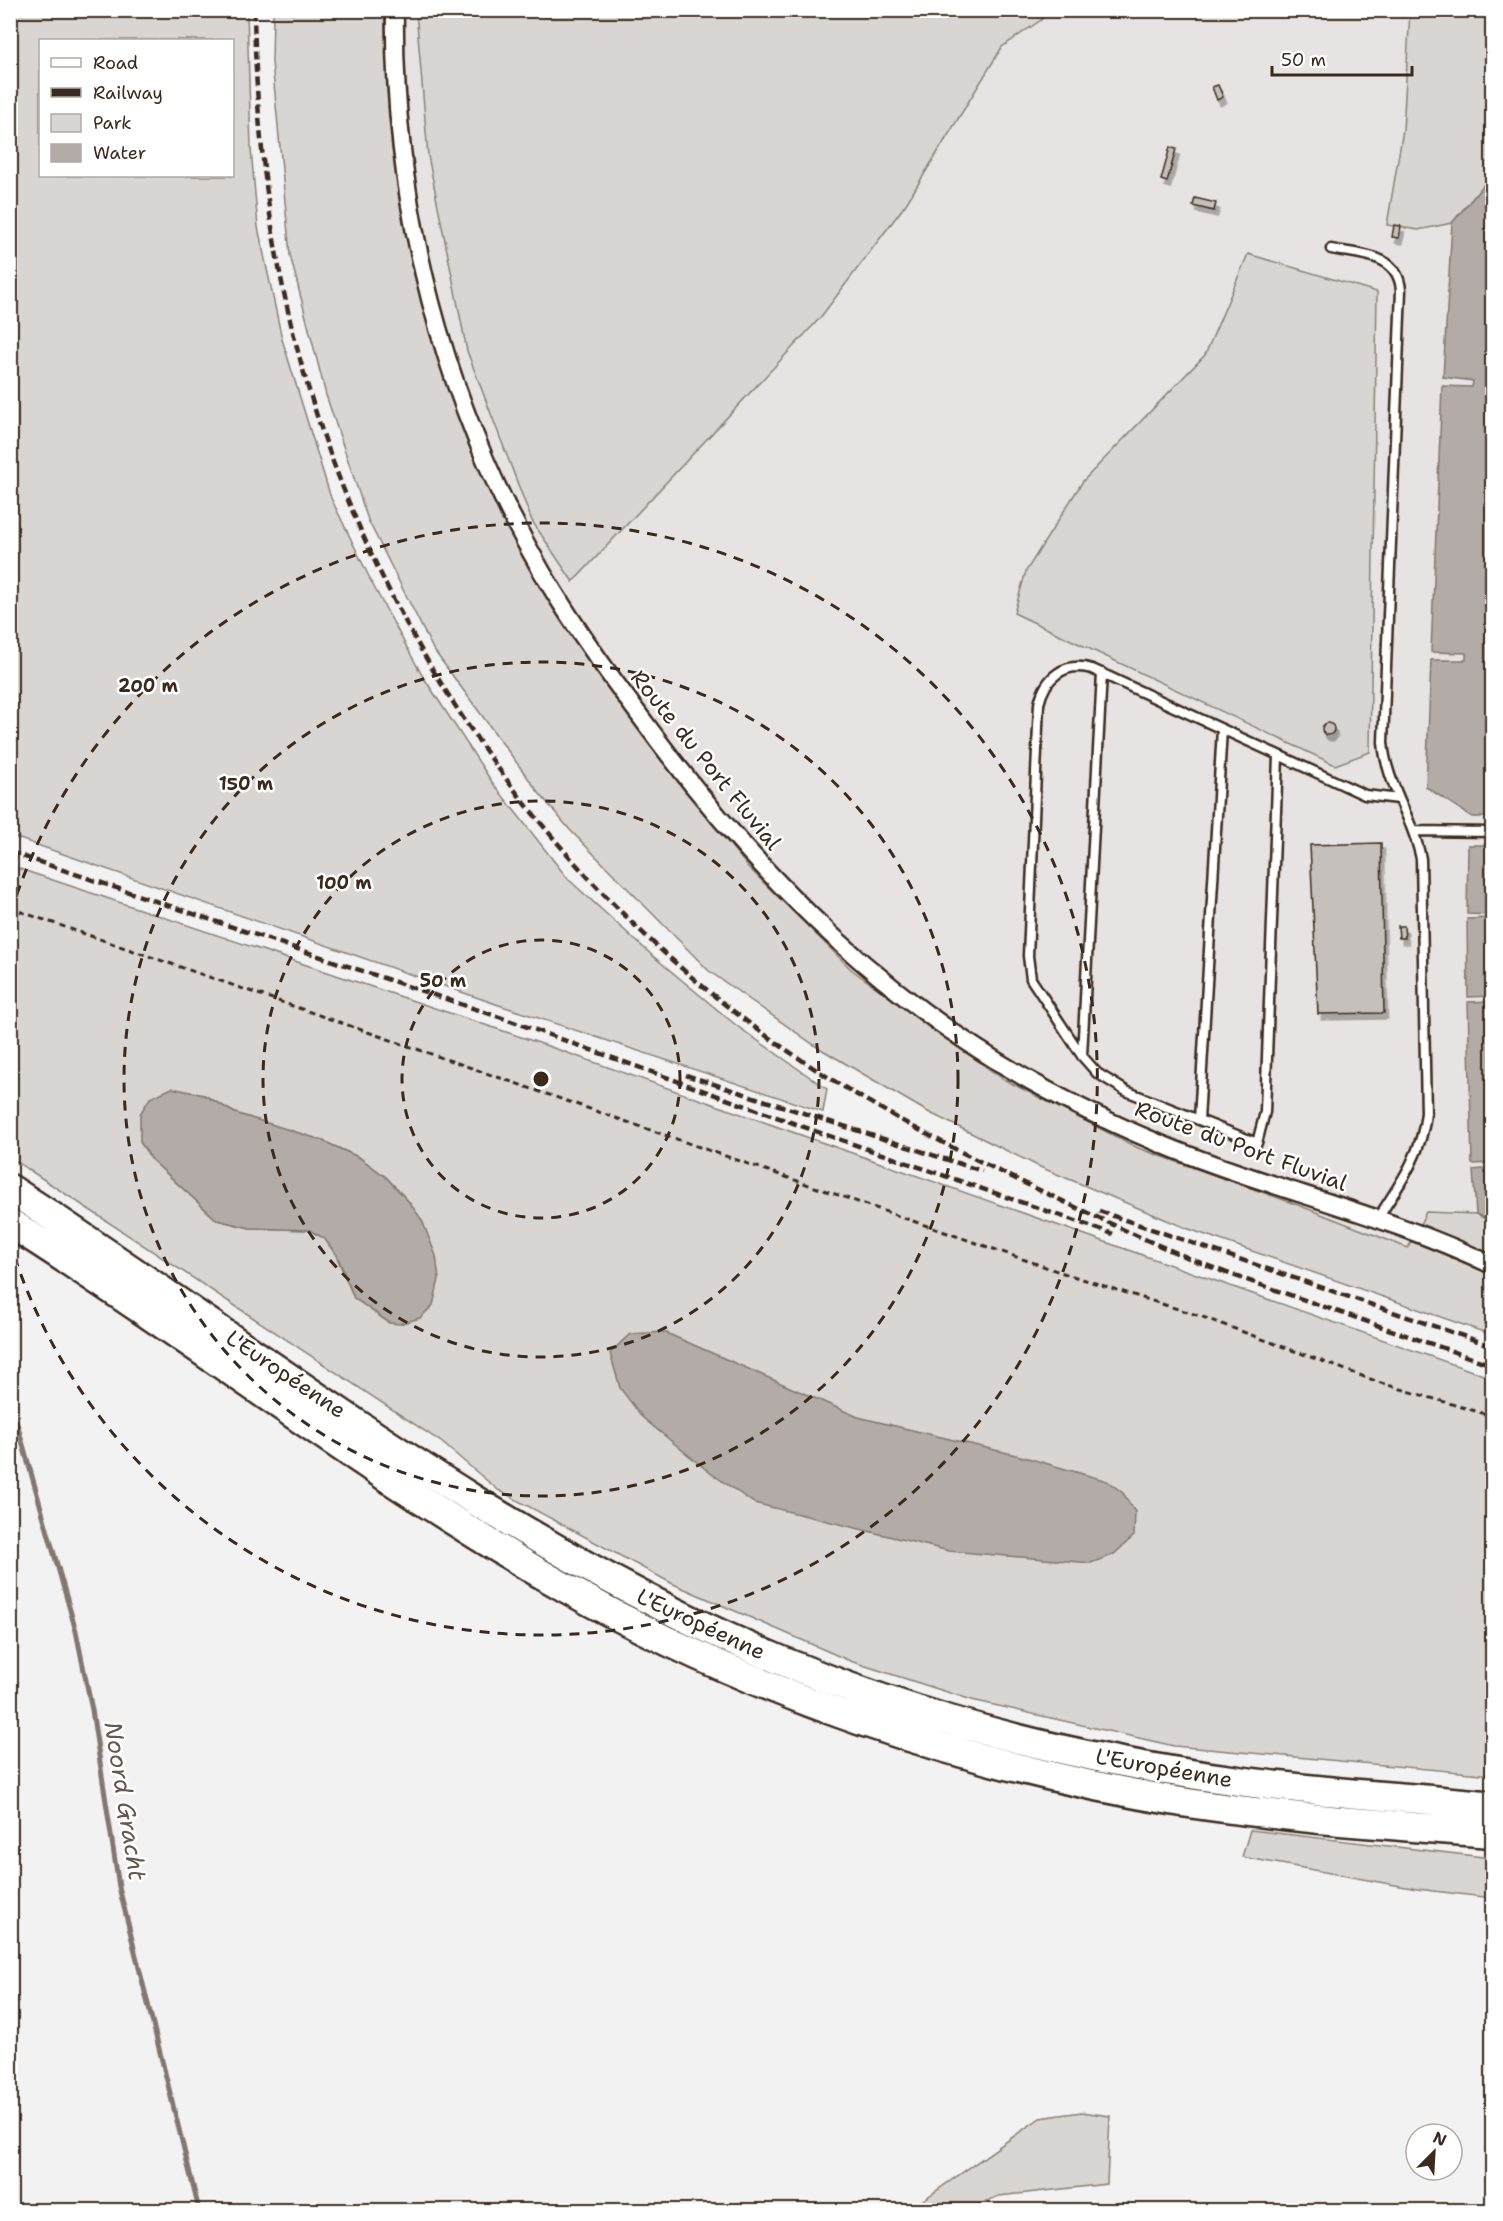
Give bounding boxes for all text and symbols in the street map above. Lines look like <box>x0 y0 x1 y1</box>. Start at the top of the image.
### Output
legend <box>39 39 234 177</box>
scale bar <box>1272 39 1412 77</box>
text: 50 m <box>1281 48 1326 72</box>
text: Road <box>93 51 138 75</box>
text: Railway <box>93 81 163 105</box>
text: Park <box>93 111 132 135</box>
text: Water <box>93 141 146 165</box>
street label: Route du Port Fluvial <box>624 664 788 856</box>
text: 200 m <box>118 674 179 698</box>
text: 150 m <box>219 772 274 796</box>
text: 100 m <box>316 871 372 895</box>
text: 50 m <box>420 969 467 993</box>
centre of rings <box>531 1069 551 1089</box>
street label: Route du Port Fluvial <box>1131 1094 1351 1198</box>
street label: L'Européenne <box>220 1323 352 1425</box>
street label: L'Européenne <box>632 1582 770 1666</box>
water label: Noord Gracht <box>97 1719 153 1883</box>
street label: L'Européenne <box>1093 1742 1235 1794</box>
north arrow <box>1404 2122 1464 2182</box>
text: N <box>1430 2127 1450 2151</box>

